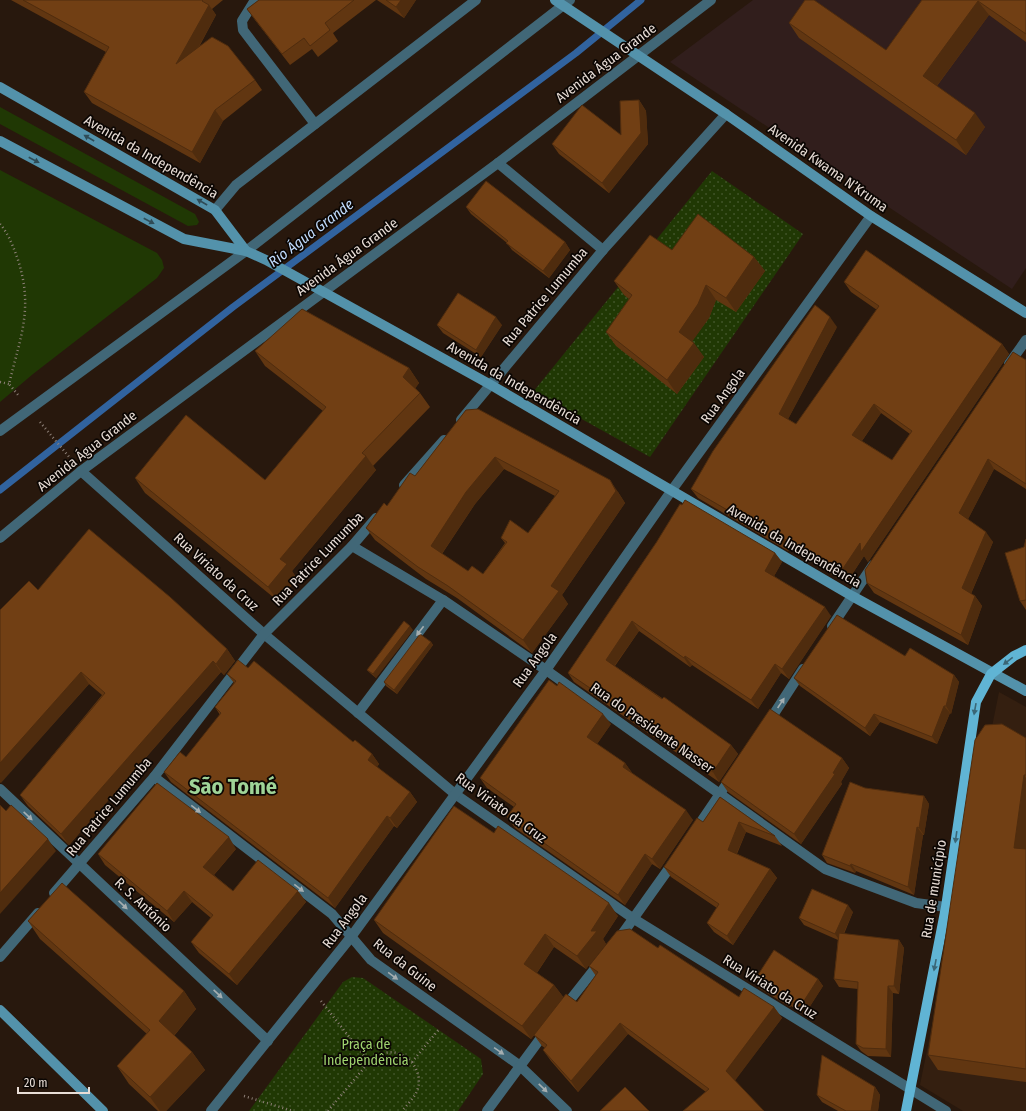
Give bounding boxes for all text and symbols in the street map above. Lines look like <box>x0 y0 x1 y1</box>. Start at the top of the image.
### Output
street label: Avenida Água Grande <box>552 19 660 106</box>
street label: Avenida da Independência <box>81 112 221 202</box>
street label: Avenida Kwama N’Kruma <box>765 120 891 216</box>
one-way arrow <box>83 134 95 141</box>
one-way arrow <box>29 156 40 163</box>
water label: Rio Água Grande <box>265 195 357 271</box>
one-way arrow <box>196 199 208 206</box>
street label: Avenida Água Grande <box>292 214 401 300</box>
one-way arrow <box>143 217 155 224</box>
street label: Rua Patrice Lumumba <box>499 244 591 350</box>
street label: Avenida da Independência <box>444 338 584 428</box>
street label: Rua Angola <box>697 365 749 427</box>
street label: Avenida Água Grande <box>33 406 140 495</box>
street label: Avenida da Independência <box>724 501 864 591</box>
street label: Rua Patrice Lumumba <box>269 508 367 609</box>
street label: Rua Viriato da Cruz <box>170 529 262 615</box>
one-way arrow <box>416 626 424 636</box>
street label: Rua Angola <box>509 629 561 691</box>
one-way arrow <box>1002 656 1013 665</box>
street label: Rua do Presidente Nasser <box>587 679 717 777</box>
one-way arrow <box>777 697 784 709</box>
one-way arrow <box>972 702 978 715</box>
street label: Rua Patrice Lumumba <box>63 754 155 860</box>
street label: Rua Viriato da Cruz <box>452 769 550 847</box>
district label: São Tomé <box>189 773 277 800</box>
one-way arrow <box>190 805 201 813</box>
one-way arrow <box>23 811 33 820</box>
one-way arrow <box>953 831 959 843</box>
street label: Rua de município <box>918 838 950 940</box>
street label: R. S. António <box>111 874 175 936</box>
one-way arrow <box>293 884 304 893</box>
street label: Rua Angola <box>319 890 371 952</box>
one-way arrow <box>118 900 128 910</box>
street label: Rua da Guine <box>370 935 440 995</box>
street label: Rua Viriato da Cruz <box>720 951 821 1023</box>
one-way arrow <box>931 959 937 971</box>
one-way arrow <box>388 972 399 980</box>
one-way arrow <box>213 989 222 998</box>
park label: Praça de Independência <box>323 1036 409 1069</box>
one-way arrow <box>494 1047 505 1055</box>
scale bar <box>18 1069 89 1095</box>
text: 20 m <box>24 1076 48 1090</box>
one-way arrow <box>538 1083 548 1093</box>

